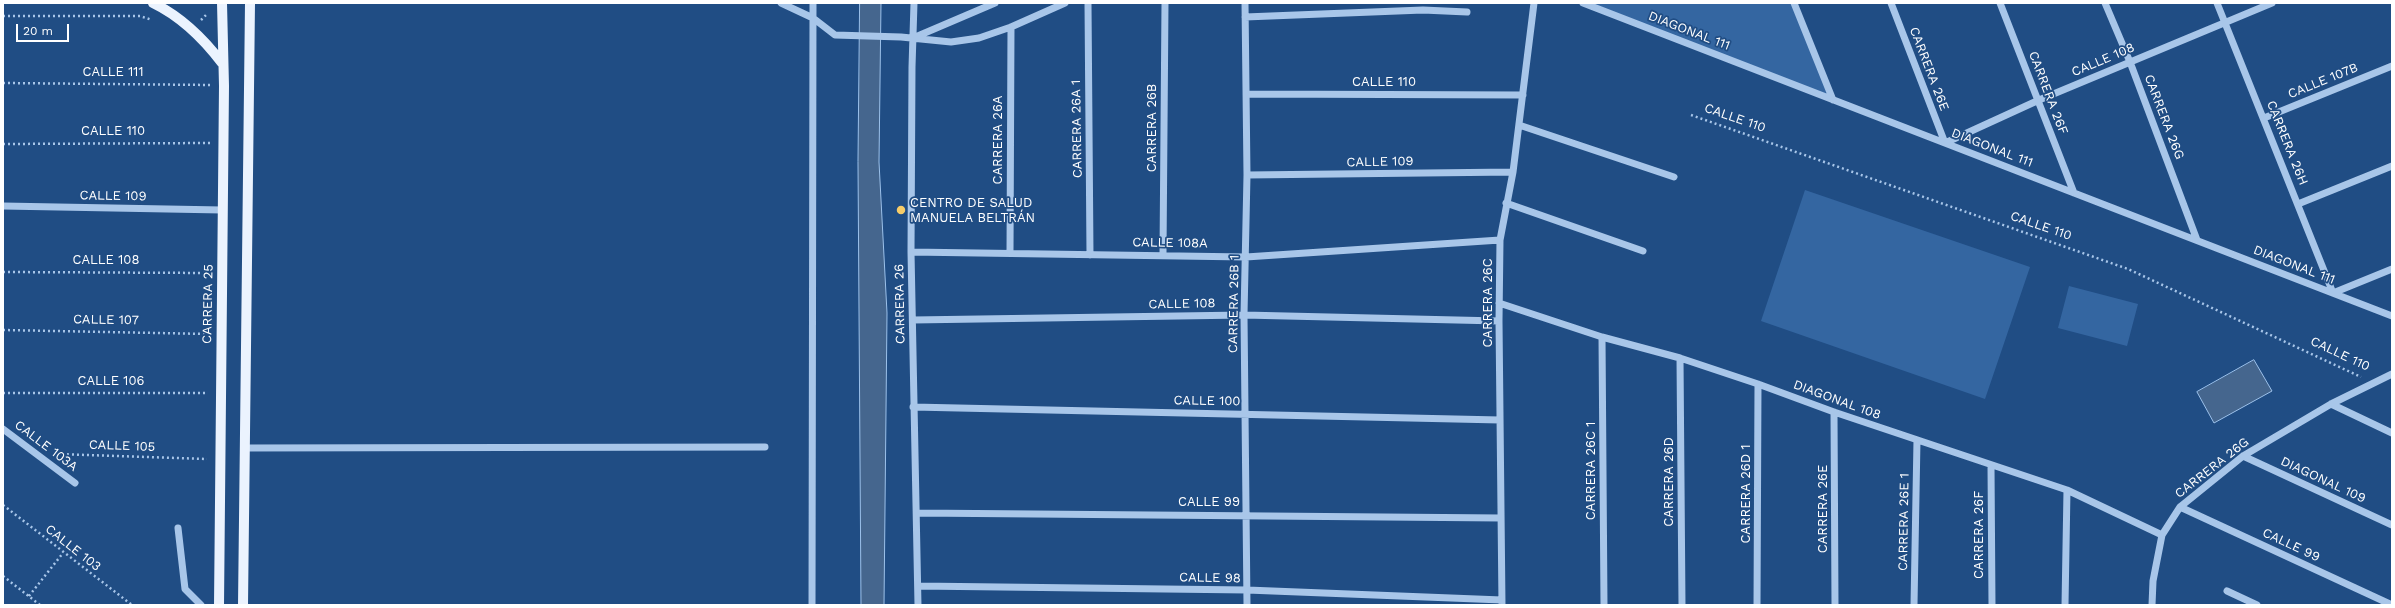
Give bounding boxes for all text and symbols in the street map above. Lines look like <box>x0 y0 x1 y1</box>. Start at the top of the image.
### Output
street label: DIAGONAL 111 <box>1646 8 1732 54</box>
scale bar <box>18 16 71 42</box>
text: 20 m <box>23 24 53 38</box>
street label: CARRERA 26E <box>1906 25 1952 113</box>
street label: CALLE 108 <box>2069 40 2137 80</box>
street label: CARRERA 26F <box>2025 49 2071 137</box>
street label: CALLE 107B <box>2286 60 2360 102</box>
street label: CALLE 111 <box>83 64 143 80</box>
street label: CARRERA 26G <box>2141 72 2187 162</box>
street label: CALLE 110 <box>1352 74 1416 90</box>
street label: CARRERA 26A 1 <box>1068 80 1086 178</box>
street label: CARRERA 26B <box>1144 84 1160 172</box>
street label: CARRERA 26A <box>990 96 1006 184</box>
street label: CARRERA 26H <box>2263 98 2311 188</box>
street label: CALLE 110 <box>1702 100 1768 136</box>
street label: CALLE 110 <box>81 123 145 139</box>
street label: DIAGONAL 111 <box>1949 125 2035 171</box>
street label: CALLE 109 <box>1346 154 1414 170</box>
street label: CALLE 109 <box>79 188 147 204</box>
place label: CENTRO DE SALUD MANUELA BELTRÁN <box>910 195 1035 226</box>
marker: CENTRO DE SALUD MANUELA BELTRÁN <box>895 204 907 216</box>
street label: CALLE 110 <box>2008 208 2074 244</box>
street label: CALLE 108A <box>1132 235 1208 251</box>
street label: DIAGONAL 111 <box>2251 242 2337 288</box>
street label: CALLE 108 <box>73 252 139 268</box>
street label: CARRERA 26B 1 <box>1225 255 1243 353</box>
street label: CARRERA 26C <box>1480 258 1496 348</box>
street label: CARRERA 25 <box>200 264 216 344</box>
street label: CARRERA 26 <box>892 264 908 344</box>
street label: CALLE 108 <box>1148 296 1216 312</box>
street label: CALLE 107 <box>73 312 139 328</box>
street label: CALLE 110 <box>2308 333 2372 375</box>
street label: CALLE 106 <box>78 373 144 389</box>
street label: DIAGONAL 108 <box>1791 377 1883 423</box>
street label: CALLE 100 <box>1173 393 1241 409</box>
street label: CALLE 103A <box>11 417 81 475</box>
street label: CARRERA 26C 1 <box>1583 422 1599 520</box>
street label: CARRERA 26G <box>2172 434 2252 502</box>
street label: CALLE 105 <box>89 437 155 455</box>
street label: CARRERA 26D <box>1661 437 1677 527</box>
street label: CARRERA 26D 1 <box>1738 444 1754 544</box>
street label: DIAGONAL 109 <box>2278 453 2368 507</box>
street label: CARRERA 26E <box>1815 465 1831 553</box>
street label: CARRERA 26E 1 <box>1895 473 1913 571</box>
street label: CARRERA 26F <box>1971 491 1987 579</box>
street label: CALLE 99 <box>1178 494 1240 510</box>
street label: CALLE 103 <box>42 521 104 575</box>
street label: CALLE 99 <box>2260 525 2322 565</box>
street label: CALLE 98 <box>1179 570 1241 586</box>

